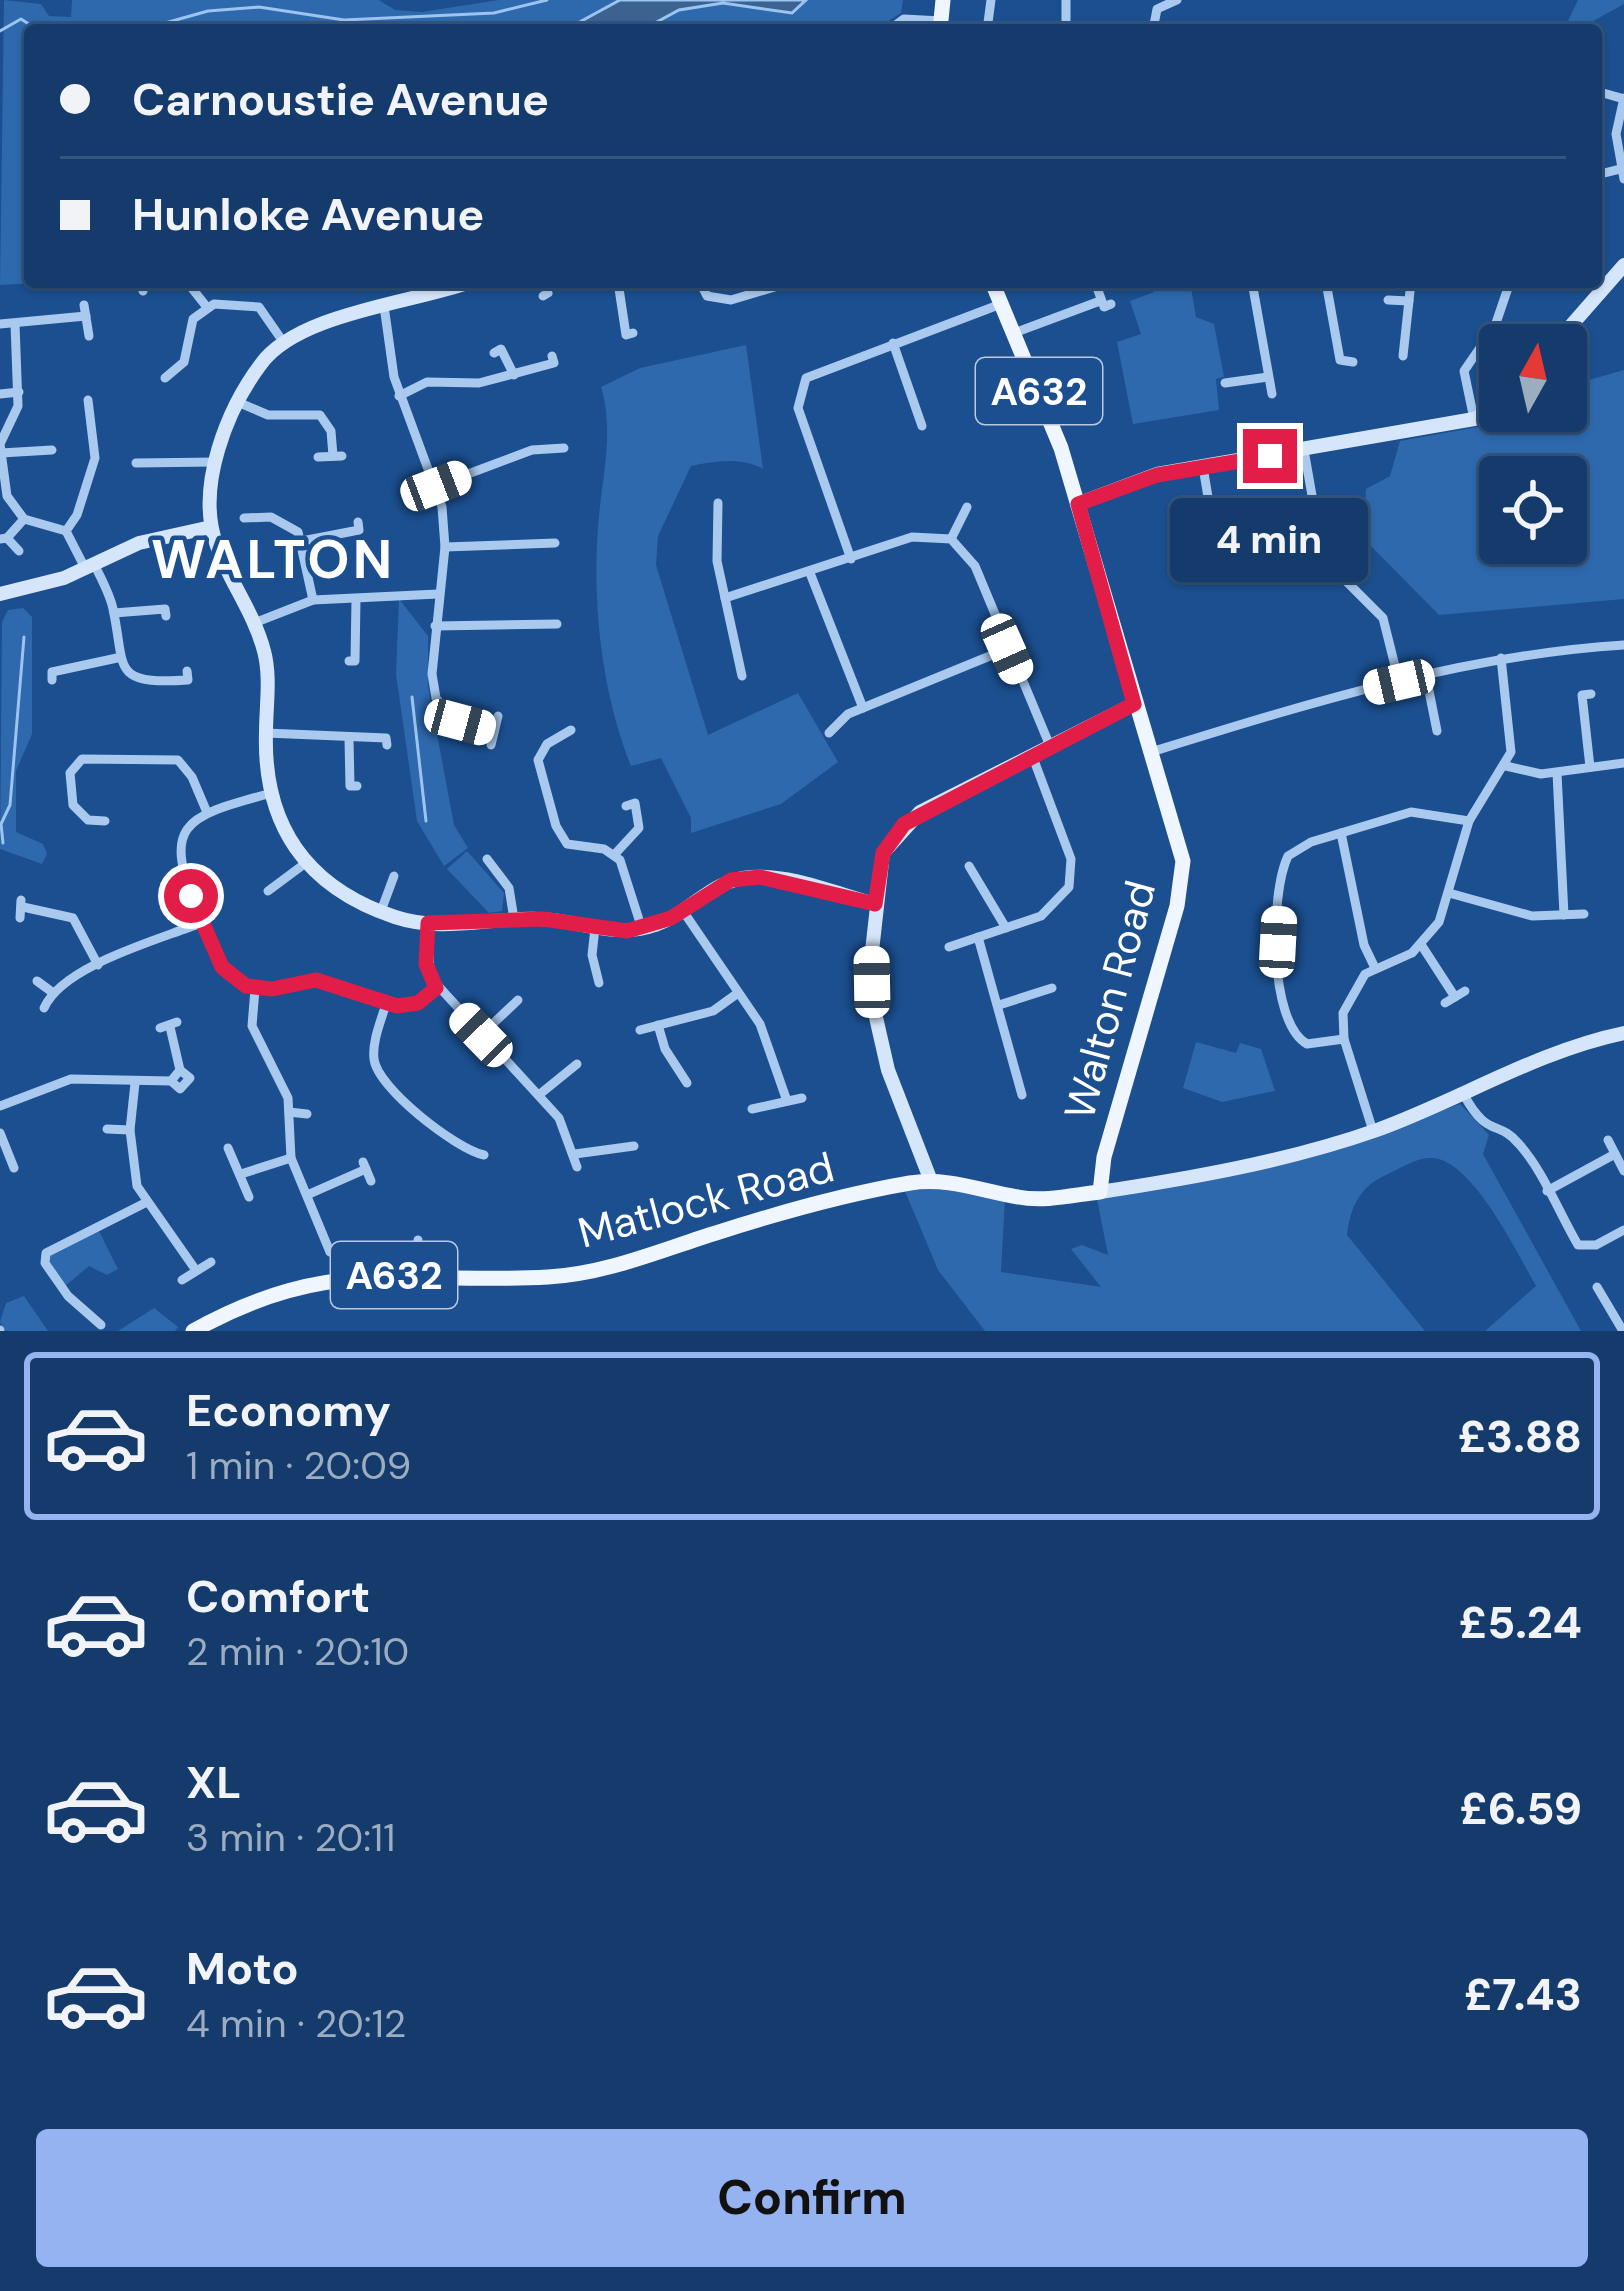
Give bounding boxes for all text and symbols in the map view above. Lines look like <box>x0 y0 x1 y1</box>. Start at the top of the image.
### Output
text: Carnoustie Avenue <box>132 70 549 129</box>
text: Hunloke Avenue <box>132 185 484 244</box>
north arrow <box>1479 324 1587 432</box>
map controls <box>1479 324 1587 564</box>
road number: A632 <box>976 358 1102 424</box>
route end <box>1243 429 1297 483</box>
car <box>396 456 476 516</box>
button: locate <box>1479 456 1587 564</box>
callout: 4 min <box>1171 498 1369 582</box>
text: 4 min <box>1216 514 1322 565</box>
district label: WALTON <box>151 524 395 595</box>
car <box>976 609 1038 689</box>
car <box>1360 656 1438 708</box>
car <box>421 695 499 749</box>
route start <box>164 869 218 923</box>
street label: Walton Road <box>1052 875 1168 1125</box>
car <box>1258 905 1298 979</box>
car <box>853 946 891 1018</box>
car <box>443 997 519 1073</box>
street label: Matlock Road <box>572 1139 840 1261</box>
road number: A632 <box>331 1242 457 1308</box>
text: Economy <box>186 1381 391 1440</box>
icon: car <box>42 1382 150 1490</box>
text: £3.88 <box>1458 1407 1582 1466</box>
text: 1 min · 20:09 <box>186 1440 411 1491</box>
text: Comfort <box>186 1567 370 1626</box>
icon: car <box>42 1568 150 1676</box>
text: £5.24 <box>1459 1593 1582 1652</box>
text: 2 min · 20:10 <box>186 1626 409 1677</box>
text: XL <box>186 1753 241 1812</box>
icon: car <box>42 1754 150 1862</box>
text: £6.59 <box>1459 1779 1582 1838</box>
text: 3 min · 20:11 <box>186 1812 395 1863</box>
text: Moto <box>186 1939 299 1998</box>
icon: car <box>42 1940 150 2048</box>
text: £7.43 <box>1464 1965 1582 2024</box>
text: 4 min · 20:12 <box>186 1998 406 2049</box>
button: Confirm <box>36 2129 1588 2267</box>

